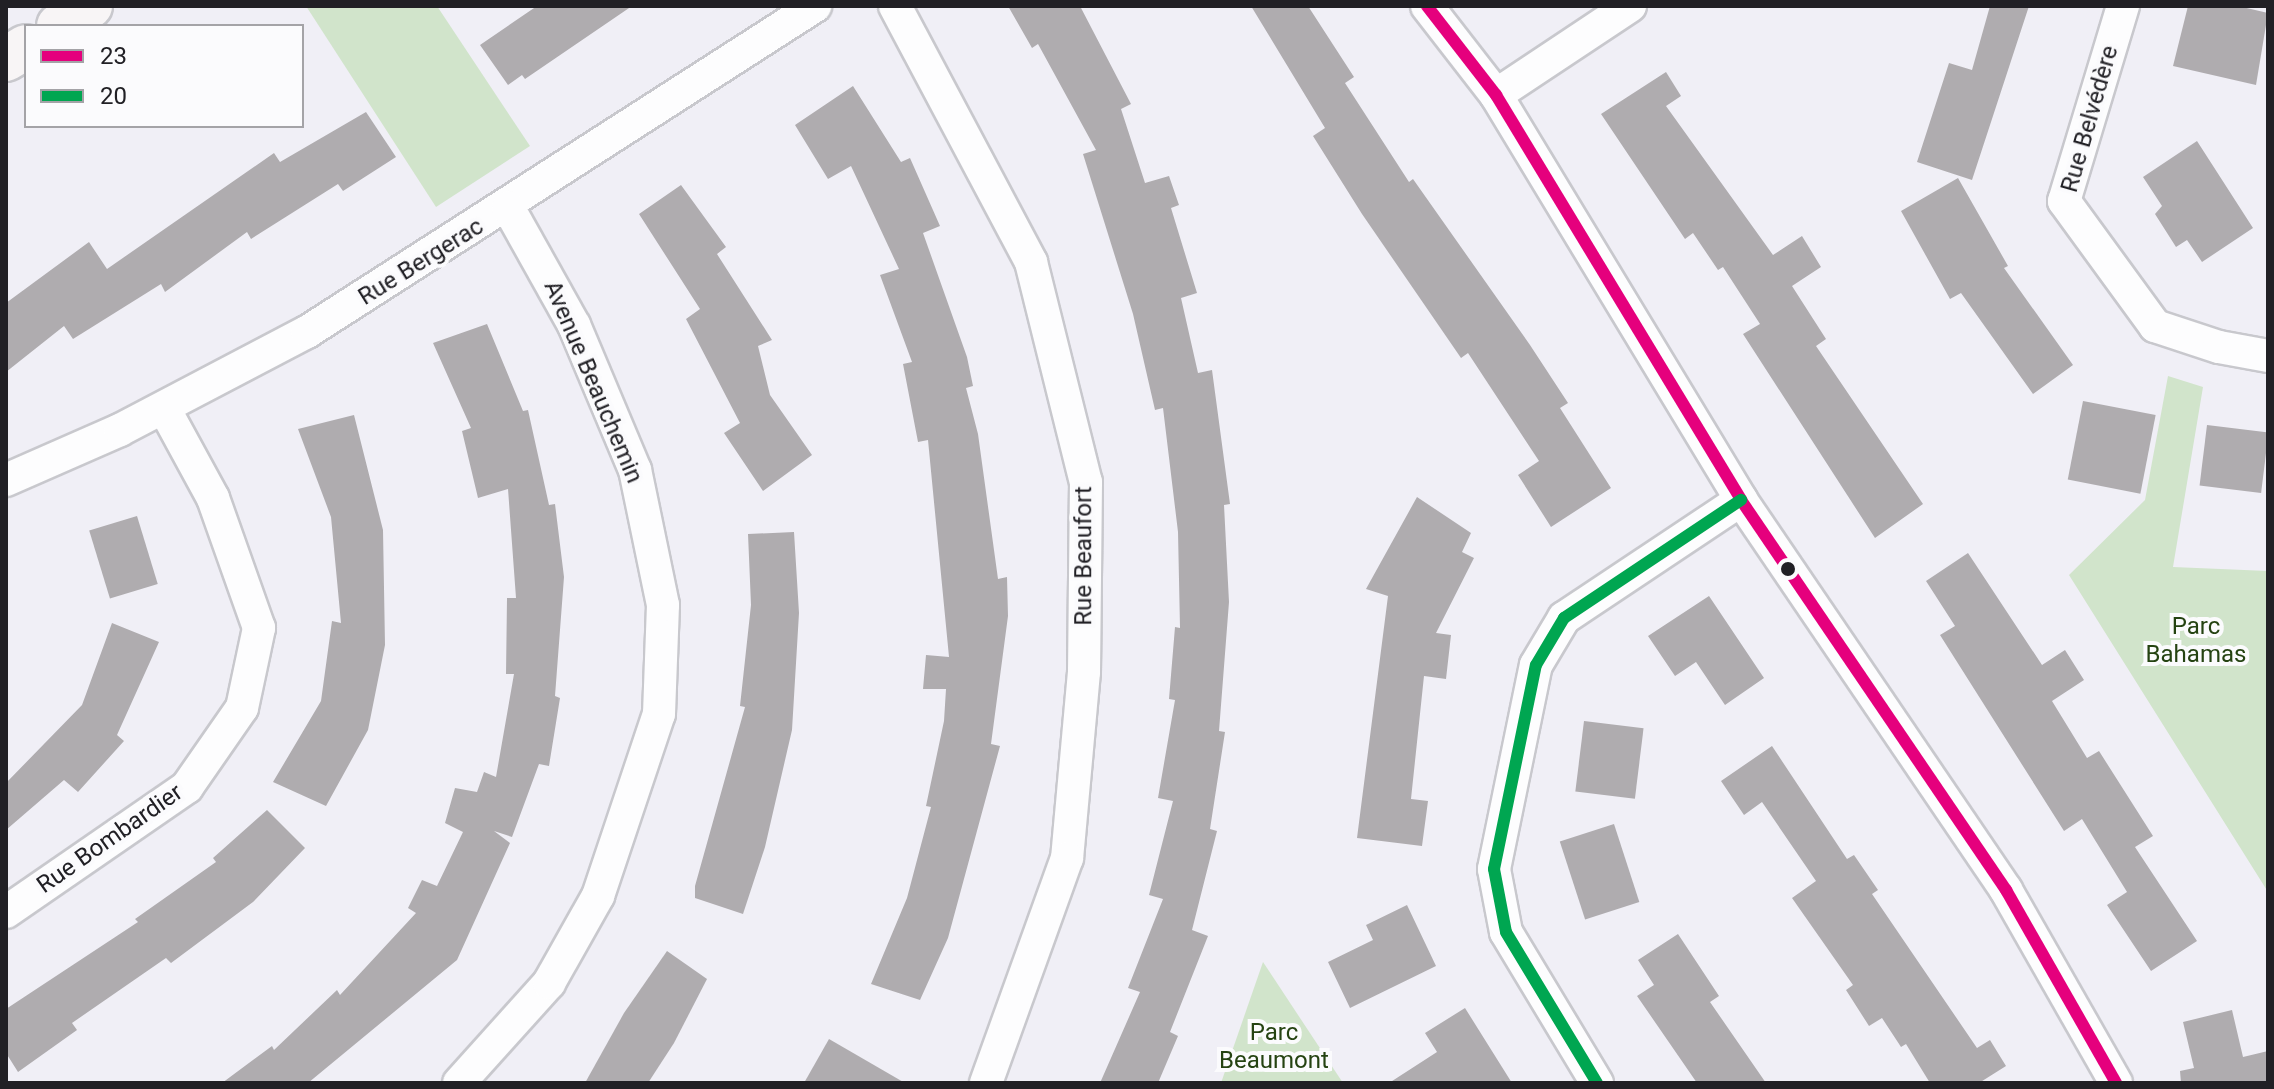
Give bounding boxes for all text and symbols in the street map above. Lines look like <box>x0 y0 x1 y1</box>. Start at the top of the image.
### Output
legend <box>24 24 304 128</box>
text: 23 <box>100 42 127 70</box>
street label: Rue Belvédère <box>2055 42 2125 196</box>
text: 20 <box>100 82 127 110</box>
street label: Rue Bergerac <box>353 212 489 312</box>
street label: Avenue Beauchemin <box>537 276 649 488</box>
street label: Rue Beaufort <box>1070 486 1098 626</box>
unlabelled marker <box>1780 561 1796 577</box>
park label: Parc Bahamas <box>2146 613 2246 669</box>
street label: Rue Bombardier <box>32 778 188 900</box>
park label: Parc Beaumont <box>1219 1019 1329 1075</box>

